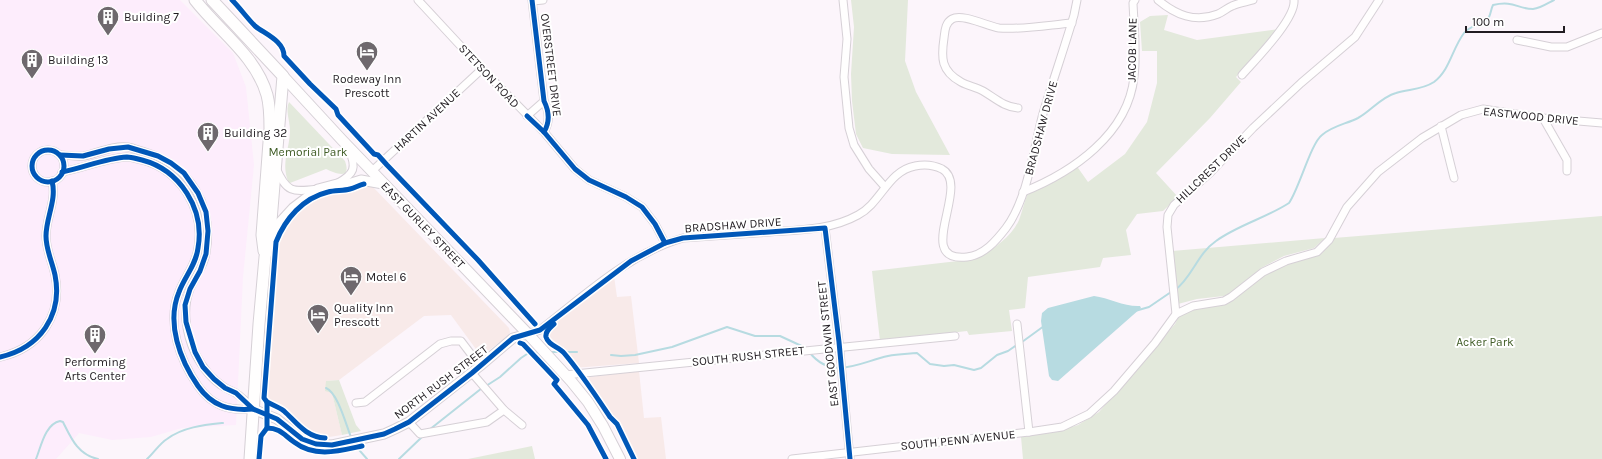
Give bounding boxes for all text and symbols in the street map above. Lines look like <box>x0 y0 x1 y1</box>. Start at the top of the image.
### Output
building icon: Building 7 <box>95 4 121 37</box>
scale bar <box>1466 8 1564 34</box>
place label: Building 7 <box>124 10 179 24</box>
street label: OVERSTREET DRIVE <box>538 13 564 117</box>
text: 100 m <box>1472 15 1504 29</box>
street label: JACOB LANE <box>1124 18 1140 82</box>
hotel icon: Rodeway Inn Prescott <box>354 39 380 72</box>
street label: STETSON ROAD <box>456 41 522 111</box>
building icon: Building 13 <box>19 47 45 80</box>
place label: Building 13 <box>48 53 108 67</box>
place label: Rodeway Inn Prescott <box>333 72 401 100</box>
street label: BRADSHAW DRIVE <box>1022 79 1060 177</box>
street label: HARTIN AVENUE <box>391 86 463 154</box>
street label: EASTWOOD DRIVE <box>1483 104 1579 128</box>
building icon: Building 32 <box>195 120 221 153</box>
place label: Building 32 <box>224 126 287 140</box>
street label: HILLCREST DRIVE <box>1173 132 1249 206</box>
park label: Memorial Park <box>268 145 348 159</box>
street label: EAST GURLEY STREET <box>378 179 468 271</box>
street label: BRADSHAW DRIVE <box>684 215 782 235</box>
hotel icon: Motel 6 <box>338 264 364 297</box>
place label: Motel 6 <box>366 270 407 284</box>
street label: EAST GOODWIN STREET <box>814 281 842 407</box>
place label: Quality Inn Prescott <box>334 301 393 329</box>
hotel icon: Quality Inn Prescott <box>305 302 331 335</box>
building icon: Performing Arts Center <box>82 322 108 355</box>
park label: Acker Park <box>1456 335 1514 349</box>
street label: NORTH RUSH STREET <box>391 342 491 422</box>
street label: SOUTH RUSH STREET <box>691 343 805 369</box>
place label: Performing Arts Center <box>65 355 126 383</box>
street label: SOUTH PENN AVENUE <box>900 427 1016 453</box>

